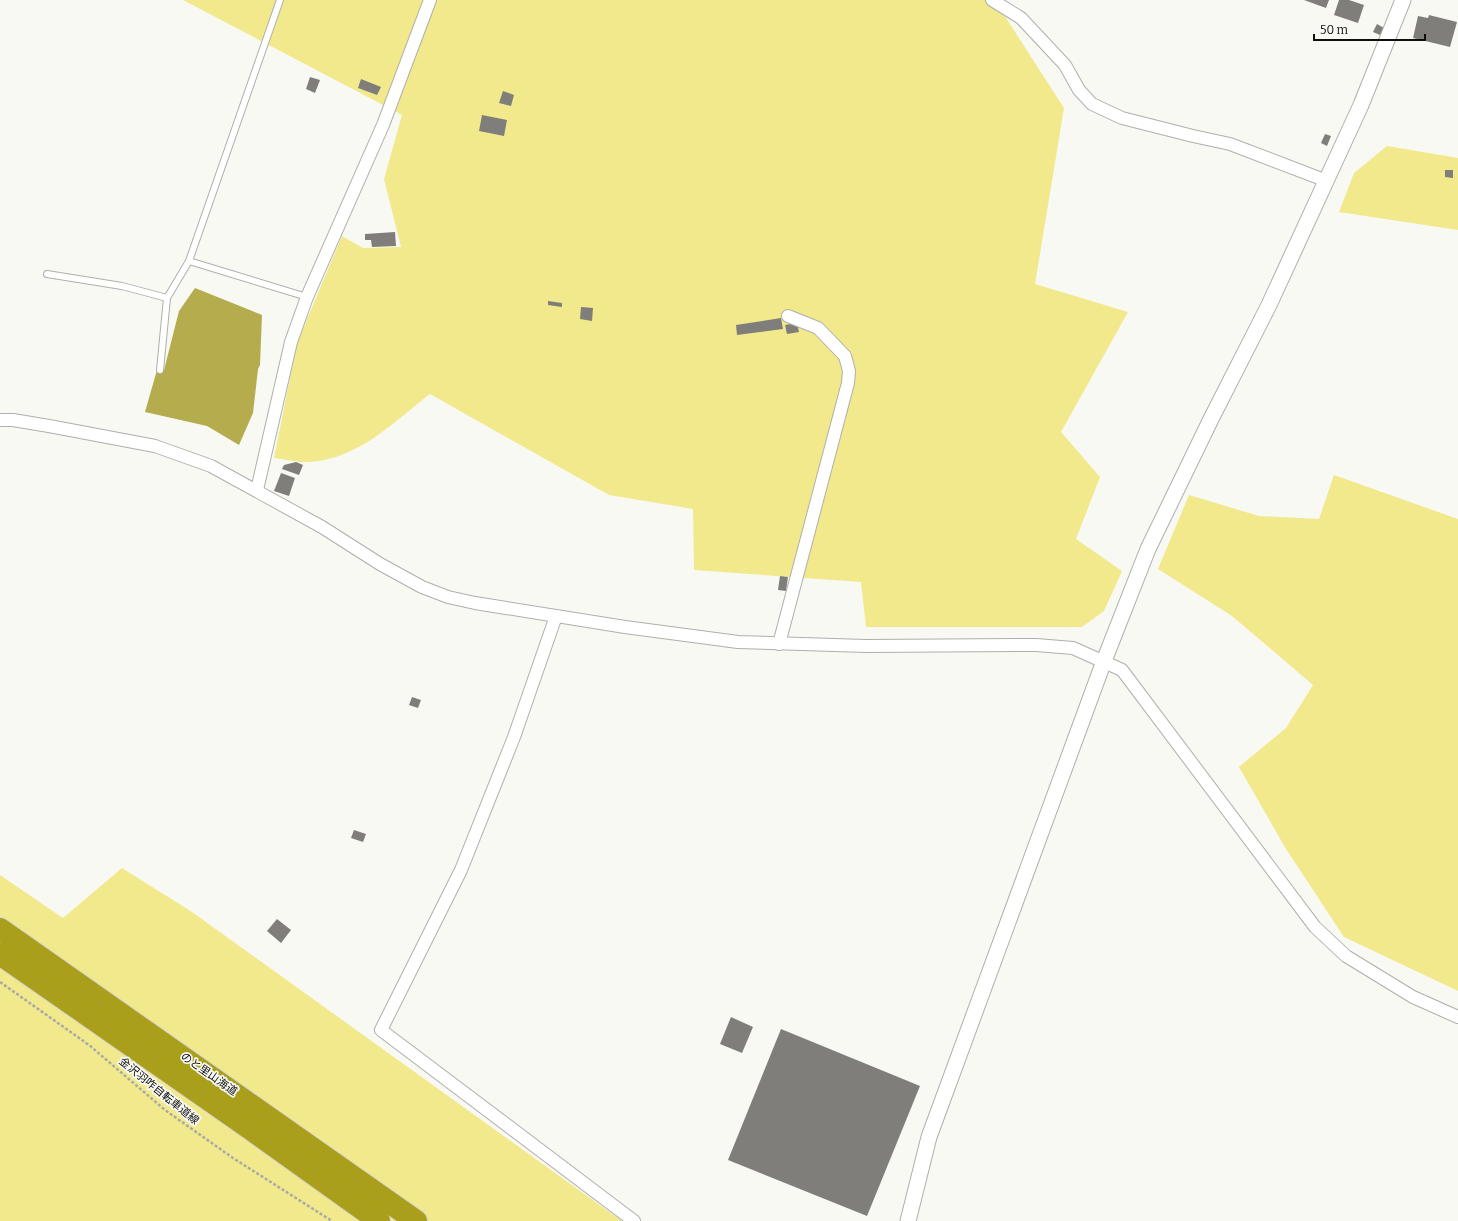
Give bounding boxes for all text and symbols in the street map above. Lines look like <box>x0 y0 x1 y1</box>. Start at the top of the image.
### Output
scale bar <box>1314 16 1425 42</box>
text: 50 m <box>1320 23 1349 37</box>
street label: のと里山海道 <box>178 1050 240 1098</box>
street label: 金沢羽咋自転車道線 <box>116 1055 202 1127</box>

